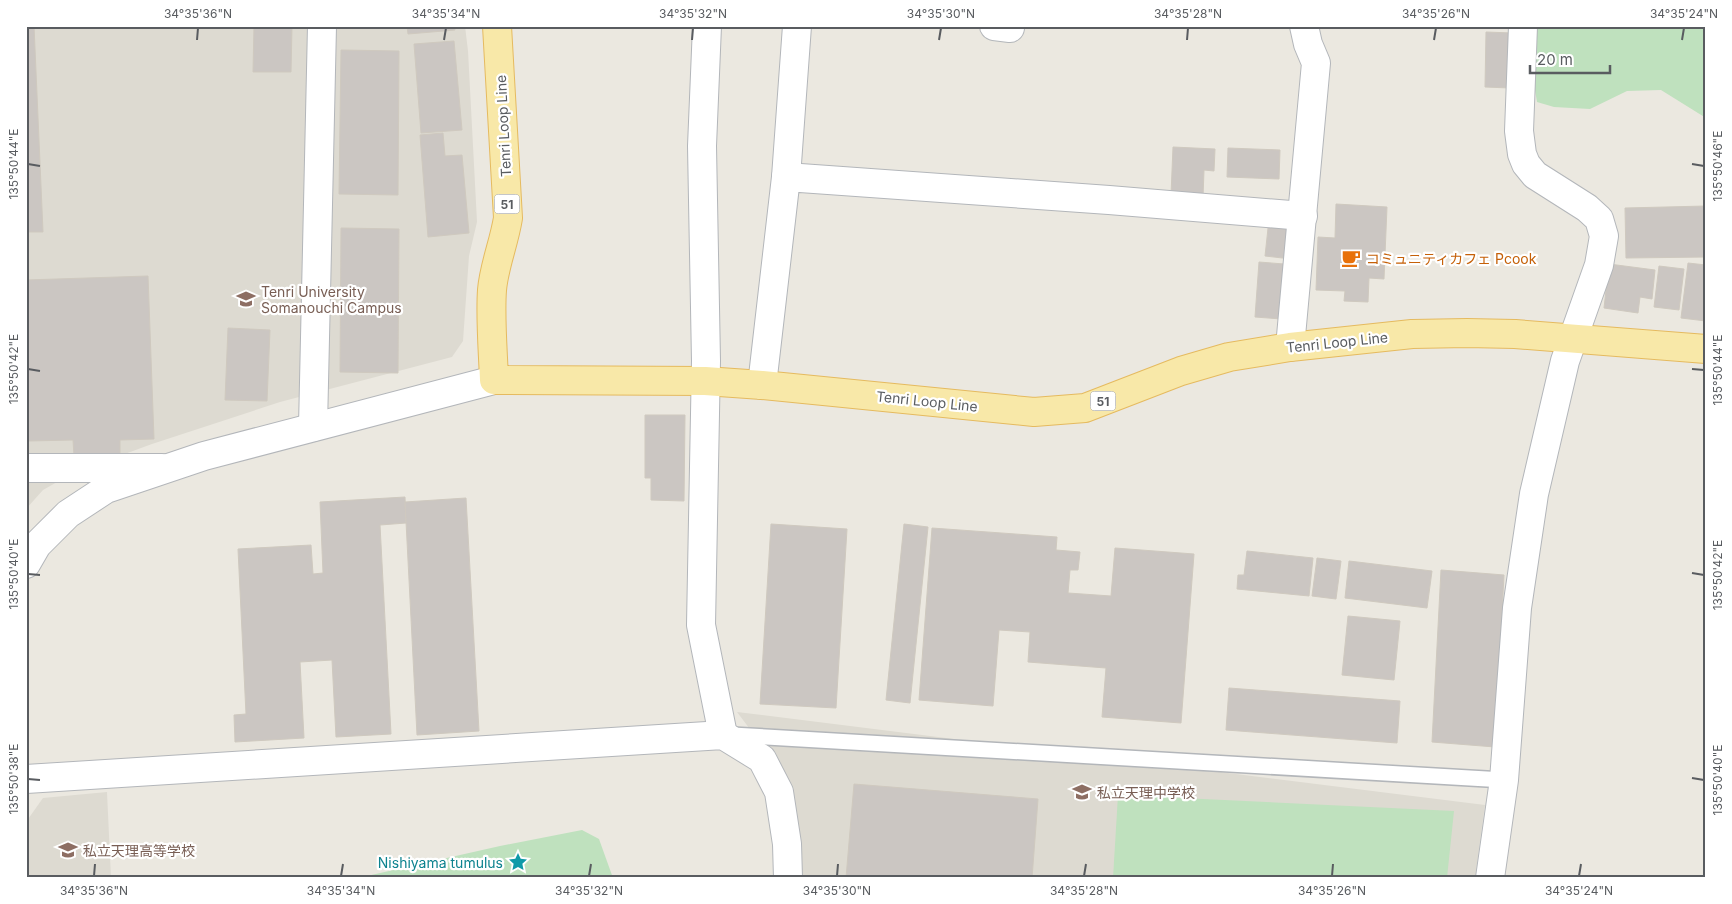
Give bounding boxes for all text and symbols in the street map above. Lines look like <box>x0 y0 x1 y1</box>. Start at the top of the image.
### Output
text: 34°35'36"N <box>164 6 232 21</box>
text: 34°35'34"N <box>412 6 480 21</box>
text: 34°35'32"N <box>659 6 727 21</box>
text: 34°35'30"N <box>907 6 975 21</box>
text: 34°35'28"N <box>1154 6 1222 21</box>
text: 34°35'26"N <box>1402 6 1470 21</box>
text: 34°35'24"N <box>1650 6 1718 21</box>
scale bar <box>1530 42 1610 74</box>
text: 20 m <box>1537 50 1573 69</box>
street label: Tenri Loop Line <box>492 75 514 177</box>
text: 135°50'44"E <box>6 128 21 200</box>
text: 135°50'46"E <box>1710 131 1725 201</box>
road number: 51 <box>494 194 520 213</box>
cafe icon: コミュニティカフェ Pcook <box>1340 247 1362 269</box>
place label: コミュニティカフェ Pcook <box>1366 250 1537 267</box>
place label: Tenri University Somanouchi Campus <box>261 283 402 316</box>
school or university icon: Tenri University Somanouchi Campus <box>235 288 257 310</box>
street label: Tenri Loop Line <box>1285 328 1389 356</box>
text: 135°50'42"E <box>6 334 21 404</box>
text: 135°50'44"E <box>1710 334 1725 406</box>
street label: Tenri Loop Line <box>875 387 979 415</box>
road number: 51 <box>1090 392 1116 411</box>
text: 135°50'40"E <box>6 539 21 609</box>
text: 135°50'42"E <box>1710 540 1725 610</box>
text: 135°50'38"E <box>6 743 21 815</box>
text: 135°50'40"E <box>1710 745 1725 815</box>
school or university icon: 私立天理中学校 <box>1071 781 1093 803</box>
place label: 私立天理中学校 <box>1097 784 1195 801</box>
school or university icon: 私立天理高等学校 <box>57 839 79 861</box>
place label: 私立天理高等学校 <box>83 842 195 859</box>
place icon: Nishiyama tumulus <box>507 851 529 873</box>
place label: Nishiyama tumulus <box>378 854 503 871</box>
text: 34°35'36"N <box>60 883 128 898</box>
text: 34°35'34"N <box>307 883 375 898</box>
text: 34°35'32"N <box>555 883 623 898</box>
text: 34°35'30"N <box>803 883 871 898</box>
text: 34°35'28"N <box>1050 883 1118 898</box>
text: 34°35'26"N <box>1298 883 1366 898</box>
text: 34°35'24"N <box>1545 883 1613 898</box>

